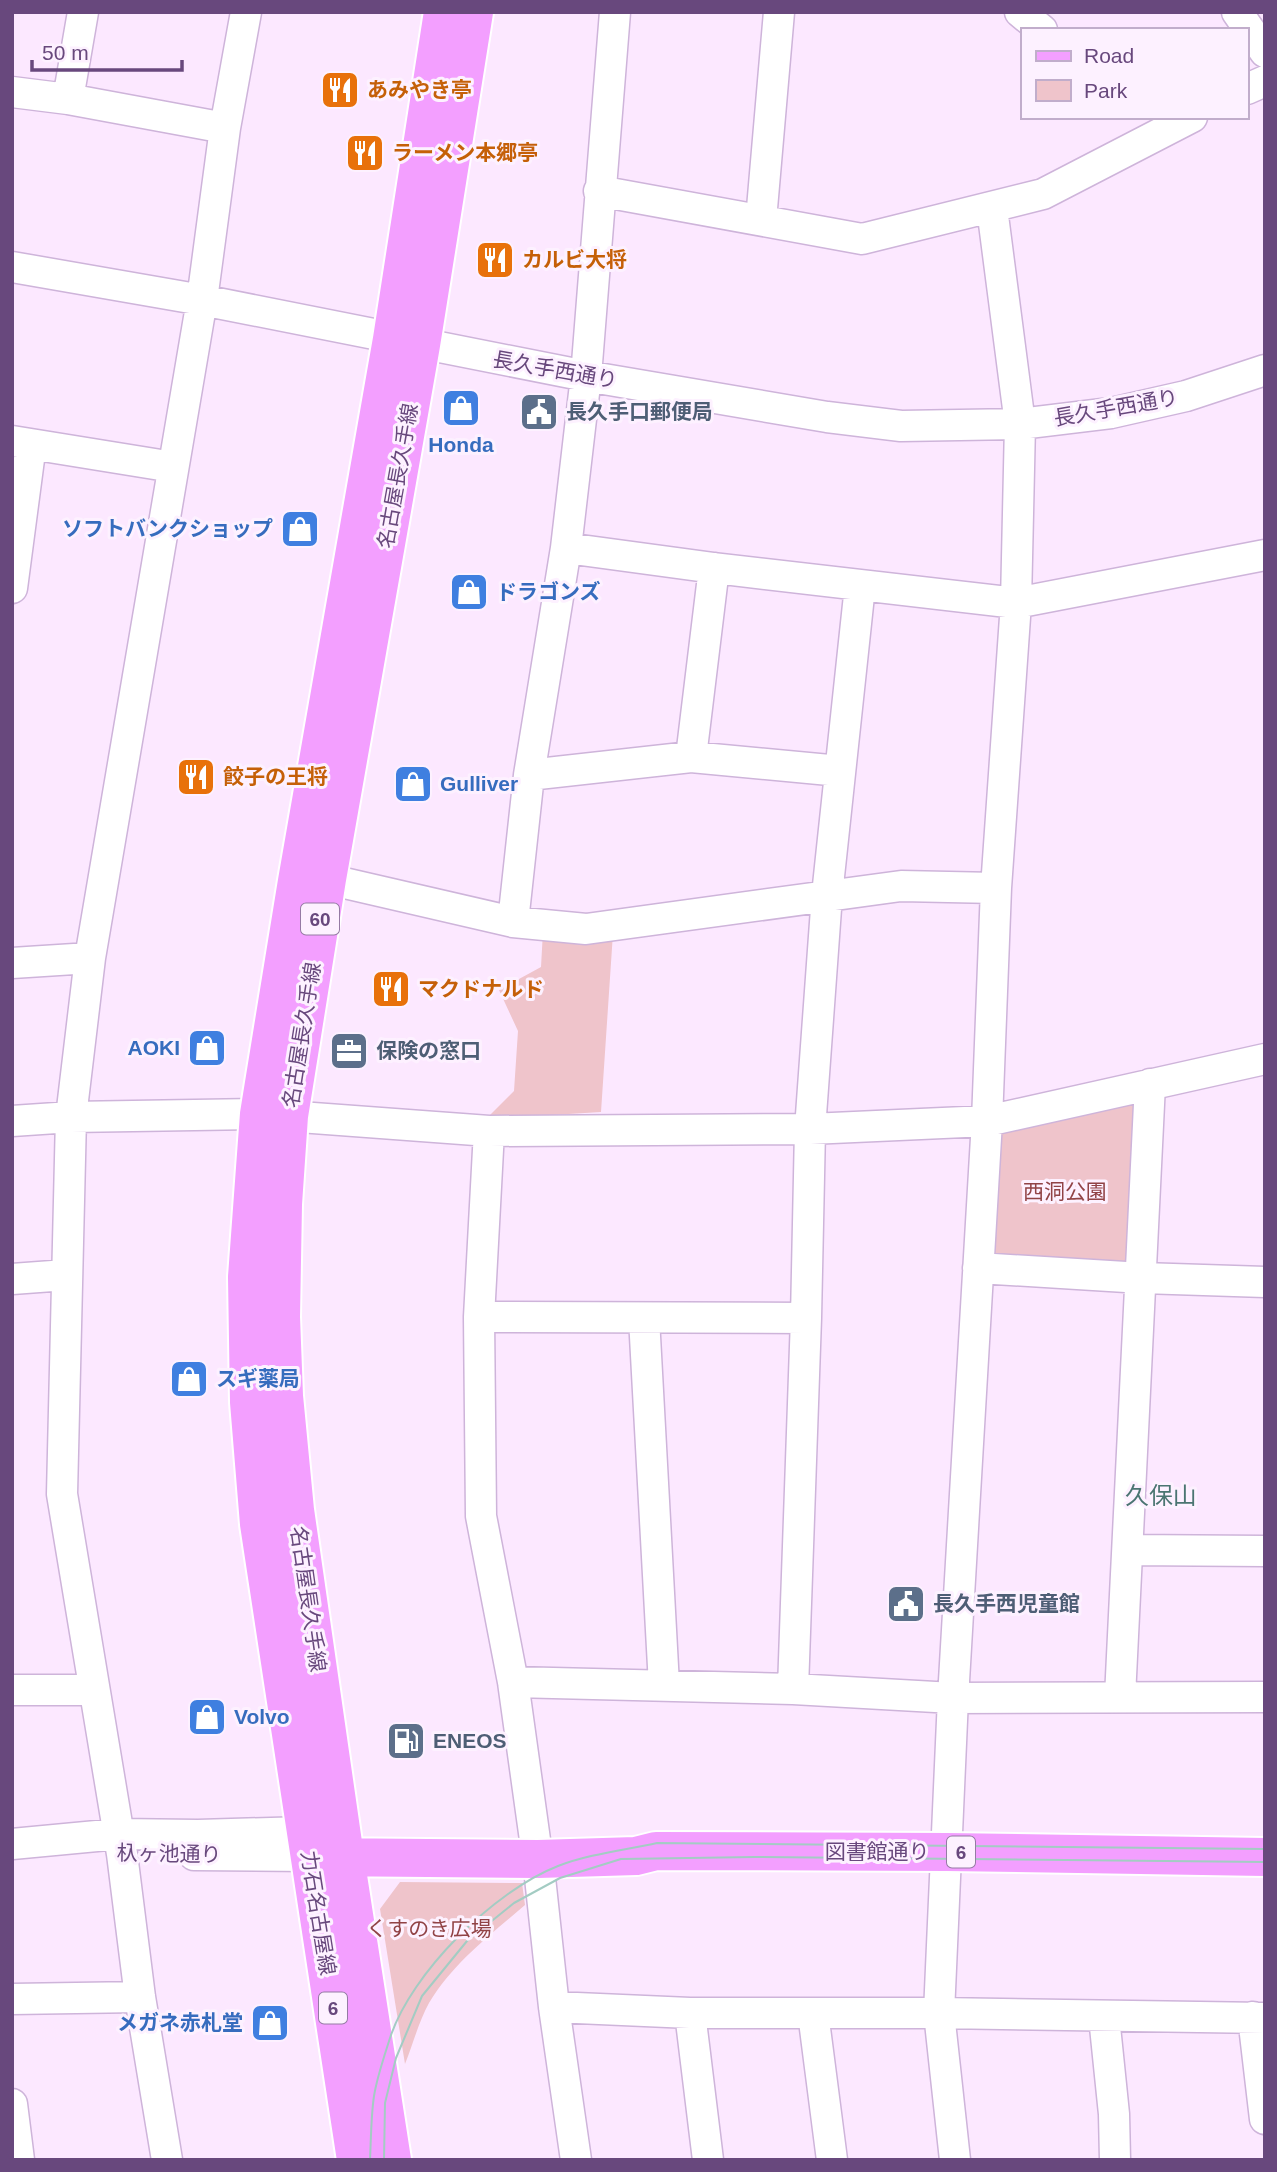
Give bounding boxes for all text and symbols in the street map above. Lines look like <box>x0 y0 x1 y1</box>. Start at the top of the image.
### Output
scale bar <box>32 28 182 72</box>
legend <box>1021 28 1249 119</box>
text: 50 m <box>42 41 89 64</box>
text: Road <box>1084 44 1134 67</box>
restaurant icon: あみやき亭 <box>319 69 361 111</box>
place label: あみやき亭 <box>367 78 472 101</box>
text: Park <box>1084 79 1128 102</box>
restaurant icon: ラーメン本郷亭 <box>344 132 386 174</box>
place label: ラーメン本郷亭 <box>392 141 538 164</box>
restaurant icon: カルビ大将 <box>474 239 516 281</box>
place label: カルビ大将 <box>522 248 627 271</box>
street label: 長久手西通り <box>491 347 619 392</box>
street label: 長久手西通り <box>1052 385 1180 430</box>
shop icon: Honda <box>440 387 482 429</box>
public building icon: 長久手口郵便局 <box>518 391 560 433</box>
place label: 長久手口郵便局 <box>566 400 713 423</box>
street label: 名古屋長久手線 <box>373 402 422 550</box>
place label: Honda <box>428 433 494 456</box>
shop icon: ソフトバンクショップ <box>279 508 321 550</box>
place label: ソフトバンクショップ <box>62 517 273 540</box>
shop icon: ドラゴンズ <box>448 571 490 613</box>
place label: ドラゴンズ <box>496 580 601 603</box>
restaurant icon: 餃子の王将 <box>175 756 217 798</box>
shop icon: Gulliver <box>392 763 434 805</box>
place label: 餃子の王将 <box>223 765 328 788</box>
place label: Gulliver <box>440 772 518 795</box>
road number: 60 <box>301 903 339 934</box>
street label: 名古屋長久手線 <box>279 961 324 1109</box>
restaurant icon: マクドナルド <box>370 968 412 1010</box>
place label: マクドナルド <box>418 977 544 1000</box>
shop icon: AOKI <box>186 1027 228 1069</box>
office icon: 保険の窓口 <box>328 1030 370 1072</box>
place label: AOKI <box>128 1036 180 1059</box>
place label: 保険の窓口 <box>376 1039 481 1062</box>
park label: 西洞公園 <box>1023 1180 1107 1203</box>
shop icon: スギ薬局 <box>168 1358 210 1400</box>
place label: スギ薬局 <box>216 1367 300 1390</box>
district label: 久保山 <box>1125 1482 1197 1509</box>
street label: 名古屋長久手線 <box>287 1525 330 1673</box>
public building icon: 長久手西児童館 <box>885 1583 927 1625</box>
place label: 長久手西児童館 <box>933 1592 1080 1615</box>
shop icon: Volvo <box>186 1696 228 1738</box>
place label: Volvo <box>234 1705 290 1728</box>
fuel station icon: ENEOS <box>385 1720 427 1762</box>
place label: ENEOS <box>433 1729 507 1752</box>
road number: 6 <box>947 1836 975 1868</box>
street label: 図書館通り <box>825 1840 930 1863</box>
street label: 杁ヶ池通り <box>116 1841 222 1866</box>
street label: 力石名古屋線 <box>297 1849 340 1977</box>
park label: くすのき広場 <box>366 1917 492 1940</box>
road number: 6 <box>319 1992 347 2024</box>
shop icon: メガネ赤札堂 <box>249 2002 291 2044</box>
place label: メガネ赤札堂 <box>117 2011 243 2034</box>

